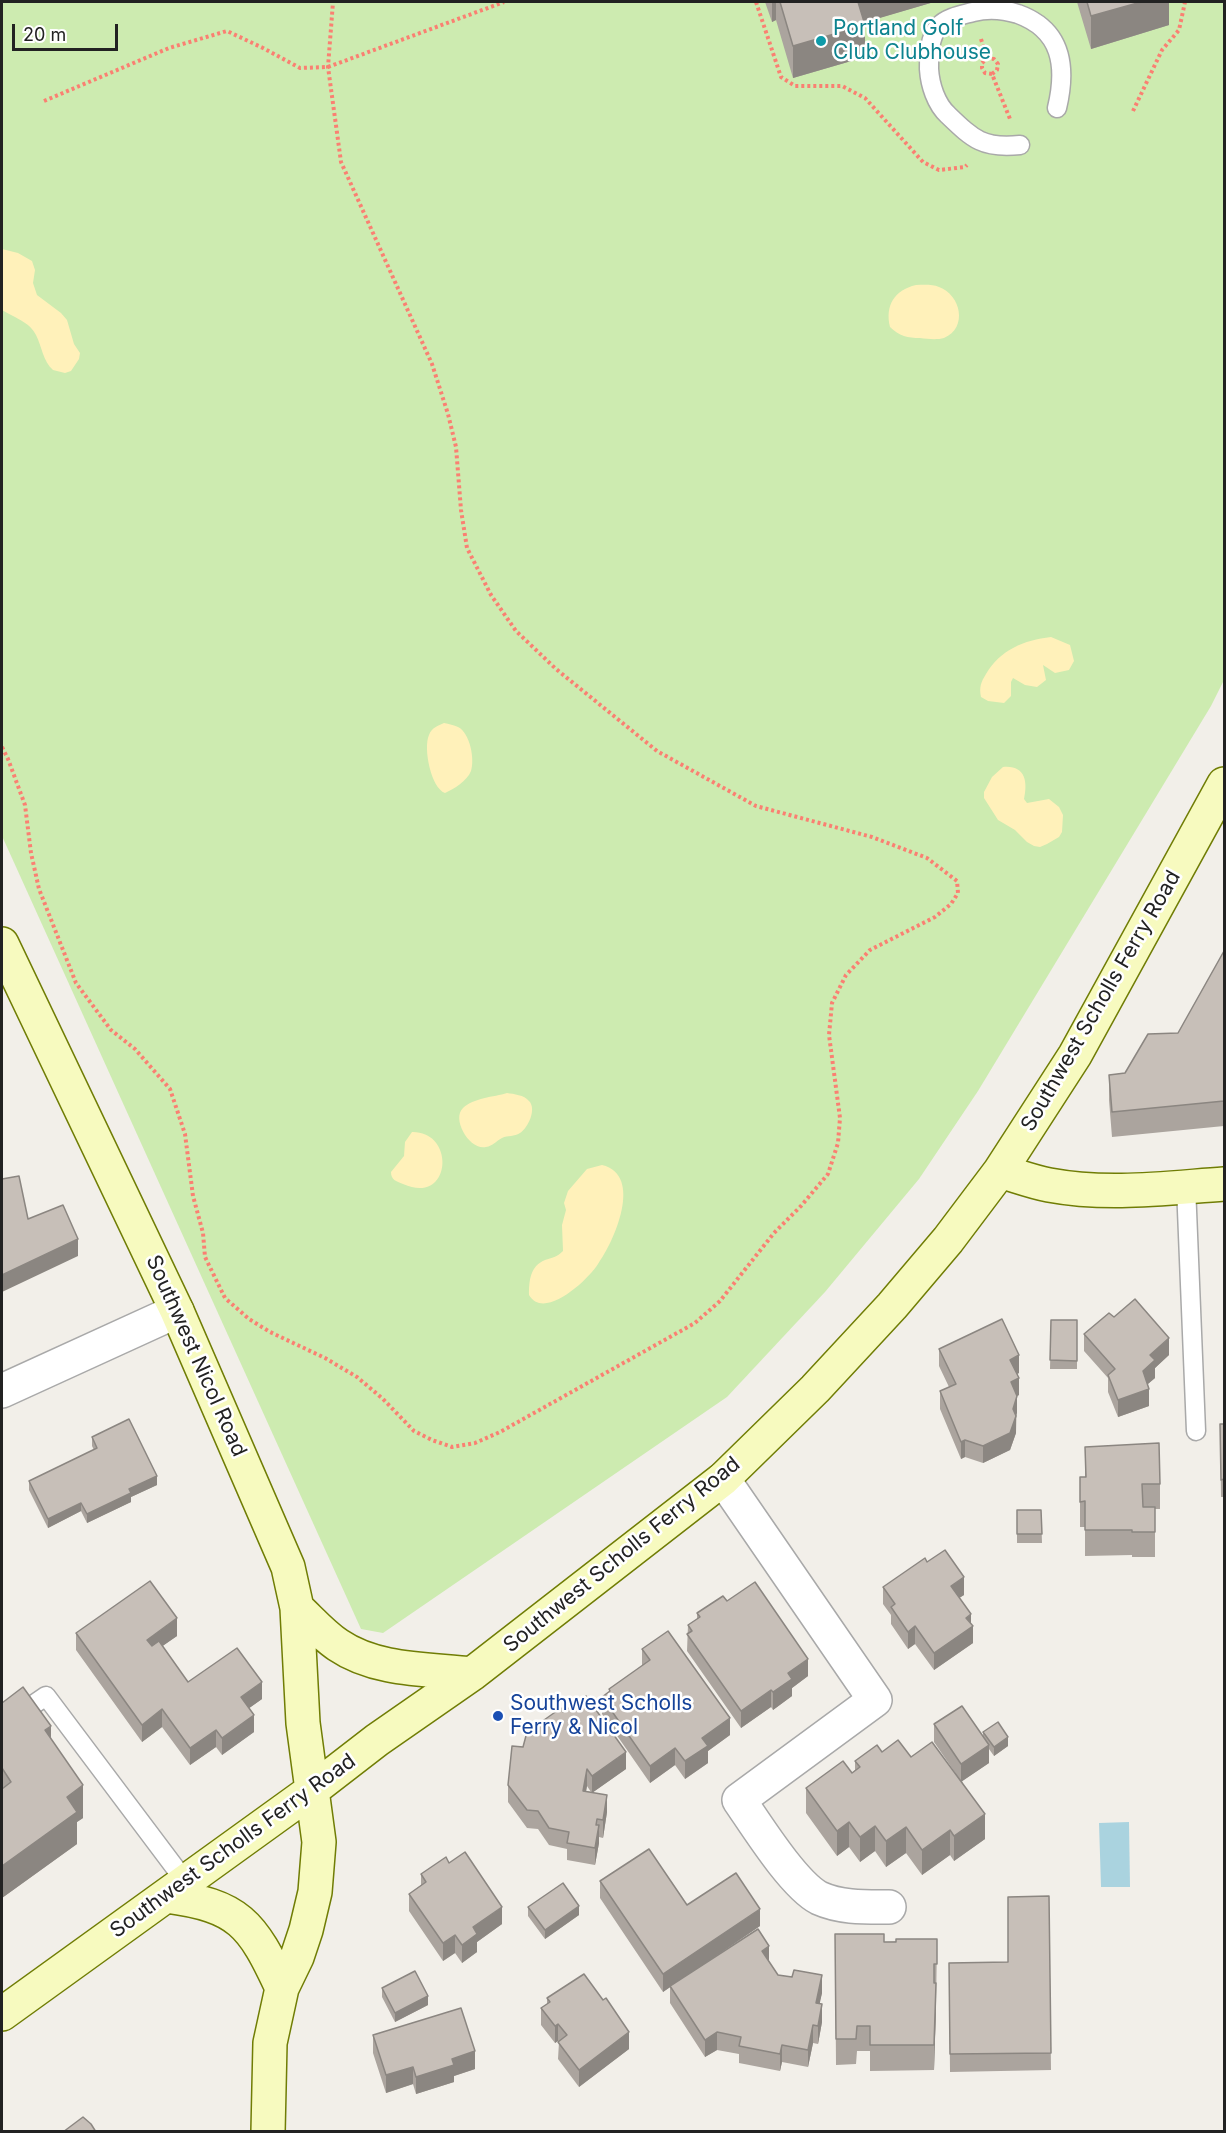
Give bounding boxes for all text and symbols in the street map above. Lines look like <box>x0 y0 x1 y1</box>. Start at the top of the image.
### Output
scale bar <box>15 12 122 50</box>
place label: Portland Golf Club Clubhouse <box>833 16 991 66</box>
text: 20 m <box>23 24 66 45</box>
marker: Portland Golf Club Clubhouse <box>814 34 828 48</box>
street label: Southwest Scholls Ferry Road <box>1016 866 1186 1136</box>
street label: Southwest Nicol Road <box>140 1251 252 1461</box>
street label: Southwest Scholls Ferry Road <box>499 1452 745 1658</box>
place label: Southwest Scholls Ferry & Nicol <box>510 1691 692 1741</box>
marker: Southwest Scholls Ferry & Nicol <box>491 1709 505 1723</box>
street label: Southwest Scholls Ferry Road <box>105 1749 361 1943</box>

